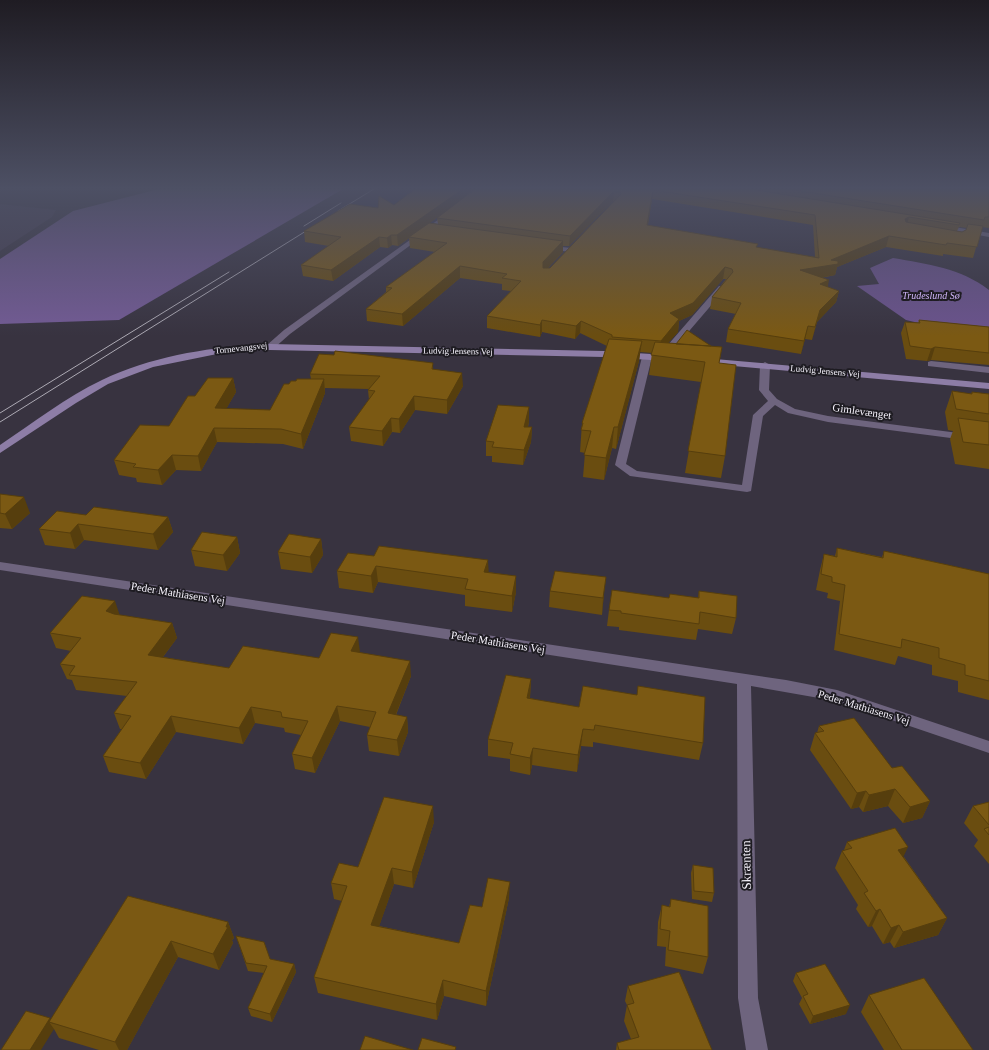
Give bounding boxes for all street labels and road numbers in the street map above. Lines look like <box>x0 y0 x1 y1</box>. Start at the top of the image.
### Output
street label: Tornevangsvej <box>214 340 268 356</box>
street label: Ludvig Jensens Vej <box>423 345 493 357</box>
street label: Ludvig Jensens Vej <box>790 363 860 379</box>
street label: Gimlevænget <box>832 401 892 421</box>
street label: Peder Mathiasens Vej <box>130 580 226 606</box>
street label: Peder Mathiasens Vej <box>450 629 546 655</box>
street label: Peder Mathiasens Vej <box>817 687 911 727</box>
street label: Skrænten <box>738 840 754 890</box>

